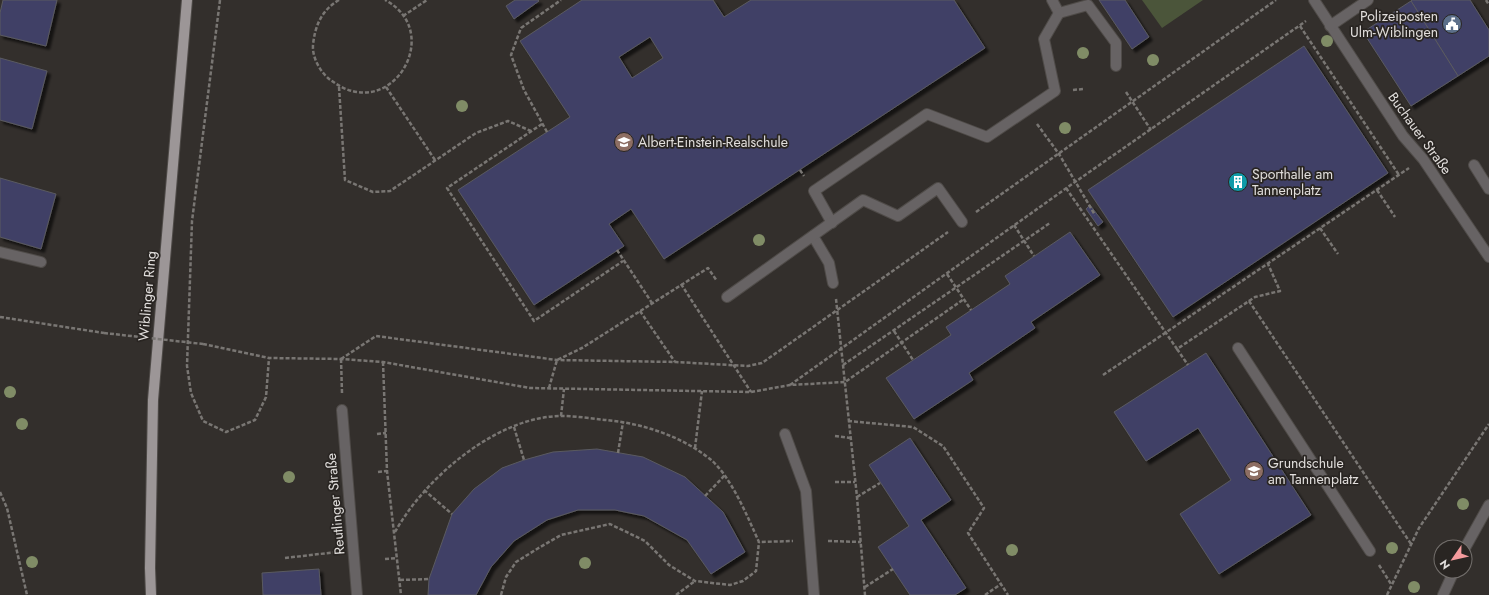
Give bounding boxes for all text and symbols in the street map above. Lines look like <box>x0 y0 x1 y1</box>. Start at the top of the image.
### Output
place label: Polizeiposten Ulm-Wiblingen <box>1350 6 1438 42</box>
public building icon: Polizeiposten Ulm-Wiblingen <box>1441 13 1463 35</box>
street label: Buchauer Straße <box>1383 88 1457 178</box>
school or university icon: Albert-Einstein-Realschule <box>613 131 635 153</box>
place label: Albert-Einstein-Realschule <box>638 132 788 152</box>
place label: Sporthalle am Tannenplatz <box>1252 164 1333 200</box>
building icon: Sporthalle am Tannenplatz <box>1227 171 1249 193</box>
street label: Wiblinger Ring <box>133 250 161 342</box>
street label: Reutlinger Straße <box>321 452 349 556</box>
place label: Grundschule am Tannenplatz <box>1268 453 1359 489</box>
school or university icon: Grundschule am Tannenplatz <box>1243 460 1265 482</box>
north arrow <box>1433 539 1473 579</box>
text: N <box>1436 556 1454 573</box>

